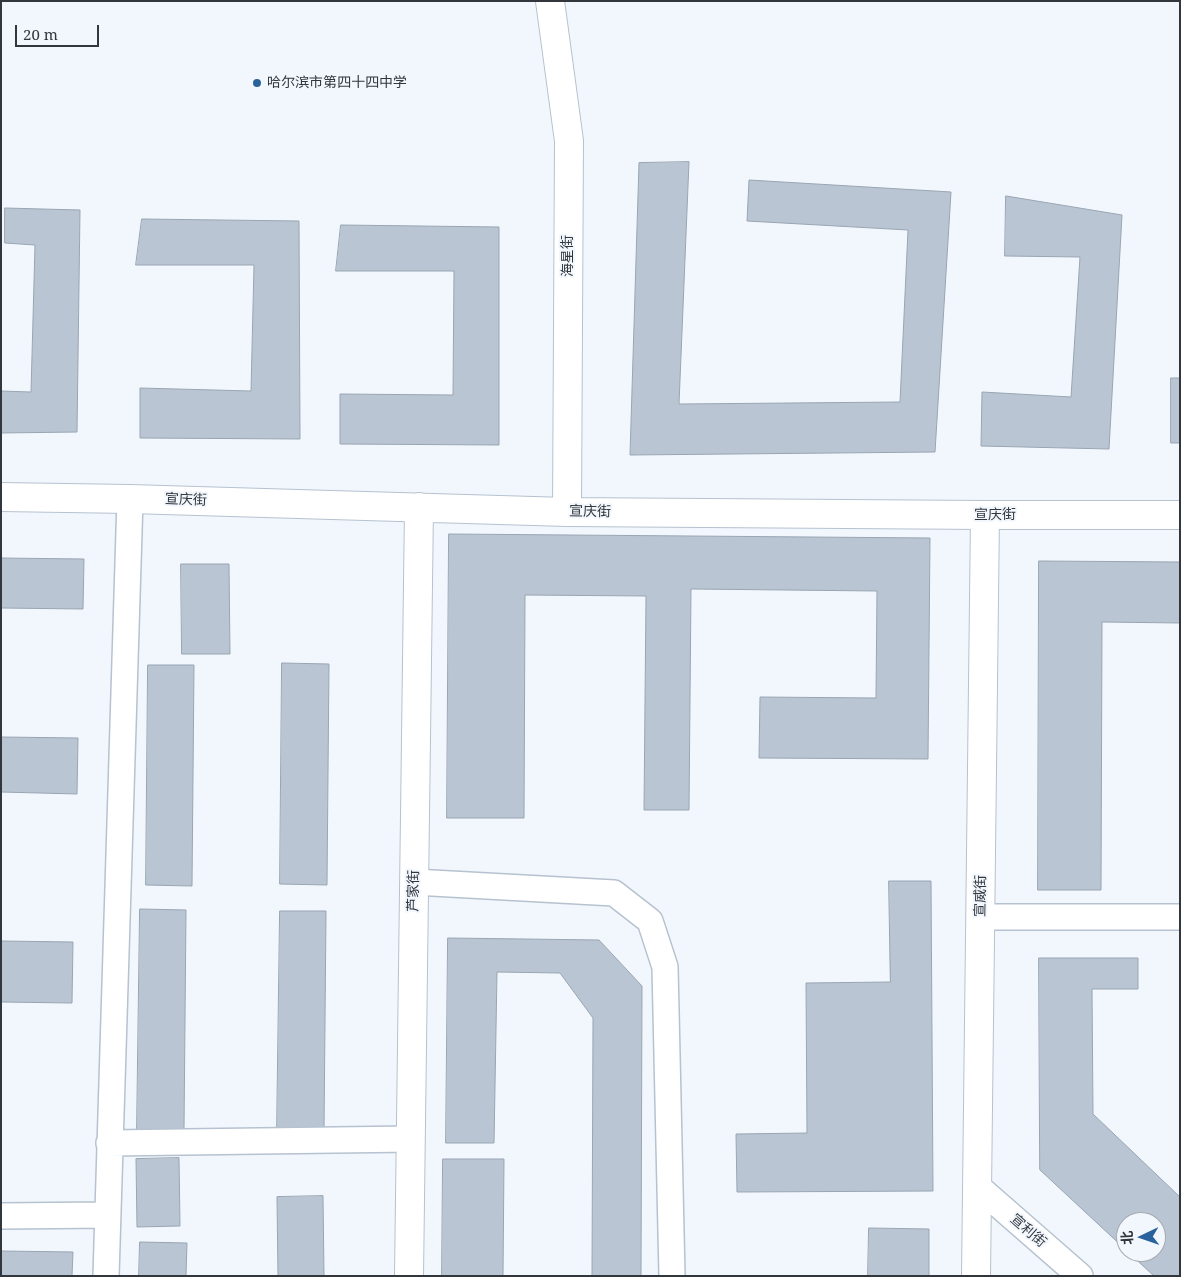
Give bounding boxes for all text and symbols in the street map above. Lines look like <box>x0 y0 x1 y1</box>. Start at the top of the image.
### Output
scale bar <box>18 15 101 47</box>
text: 20 m <box>23 24 58 44</box>
place label: 哈尔滨市第四十四中学 <box>267 75 407 91</box>
marker: 哈尔滨市第四十四中学 <box>251 77 263 89</box>
street label: 海星街 <box>560 235 576 277</box>
street label: 宣庆街 <box>165 491 207 509</box>
street label: 宣庆街 <box>569 503 611 521</box>
street label: 宣庆街 <box>974 507 1016 523</box>
street label: 芦家街 <box>405 870 423 912</box>
street label: 宣威街 <box>972 875 990 917</box>
street label: 宣利街 <box>1007 1211 1049 1251</box>
north arrow <box>1116 1212 1166 1262</box>
text: 北 <box>1117 1230 1136 1245</box>

